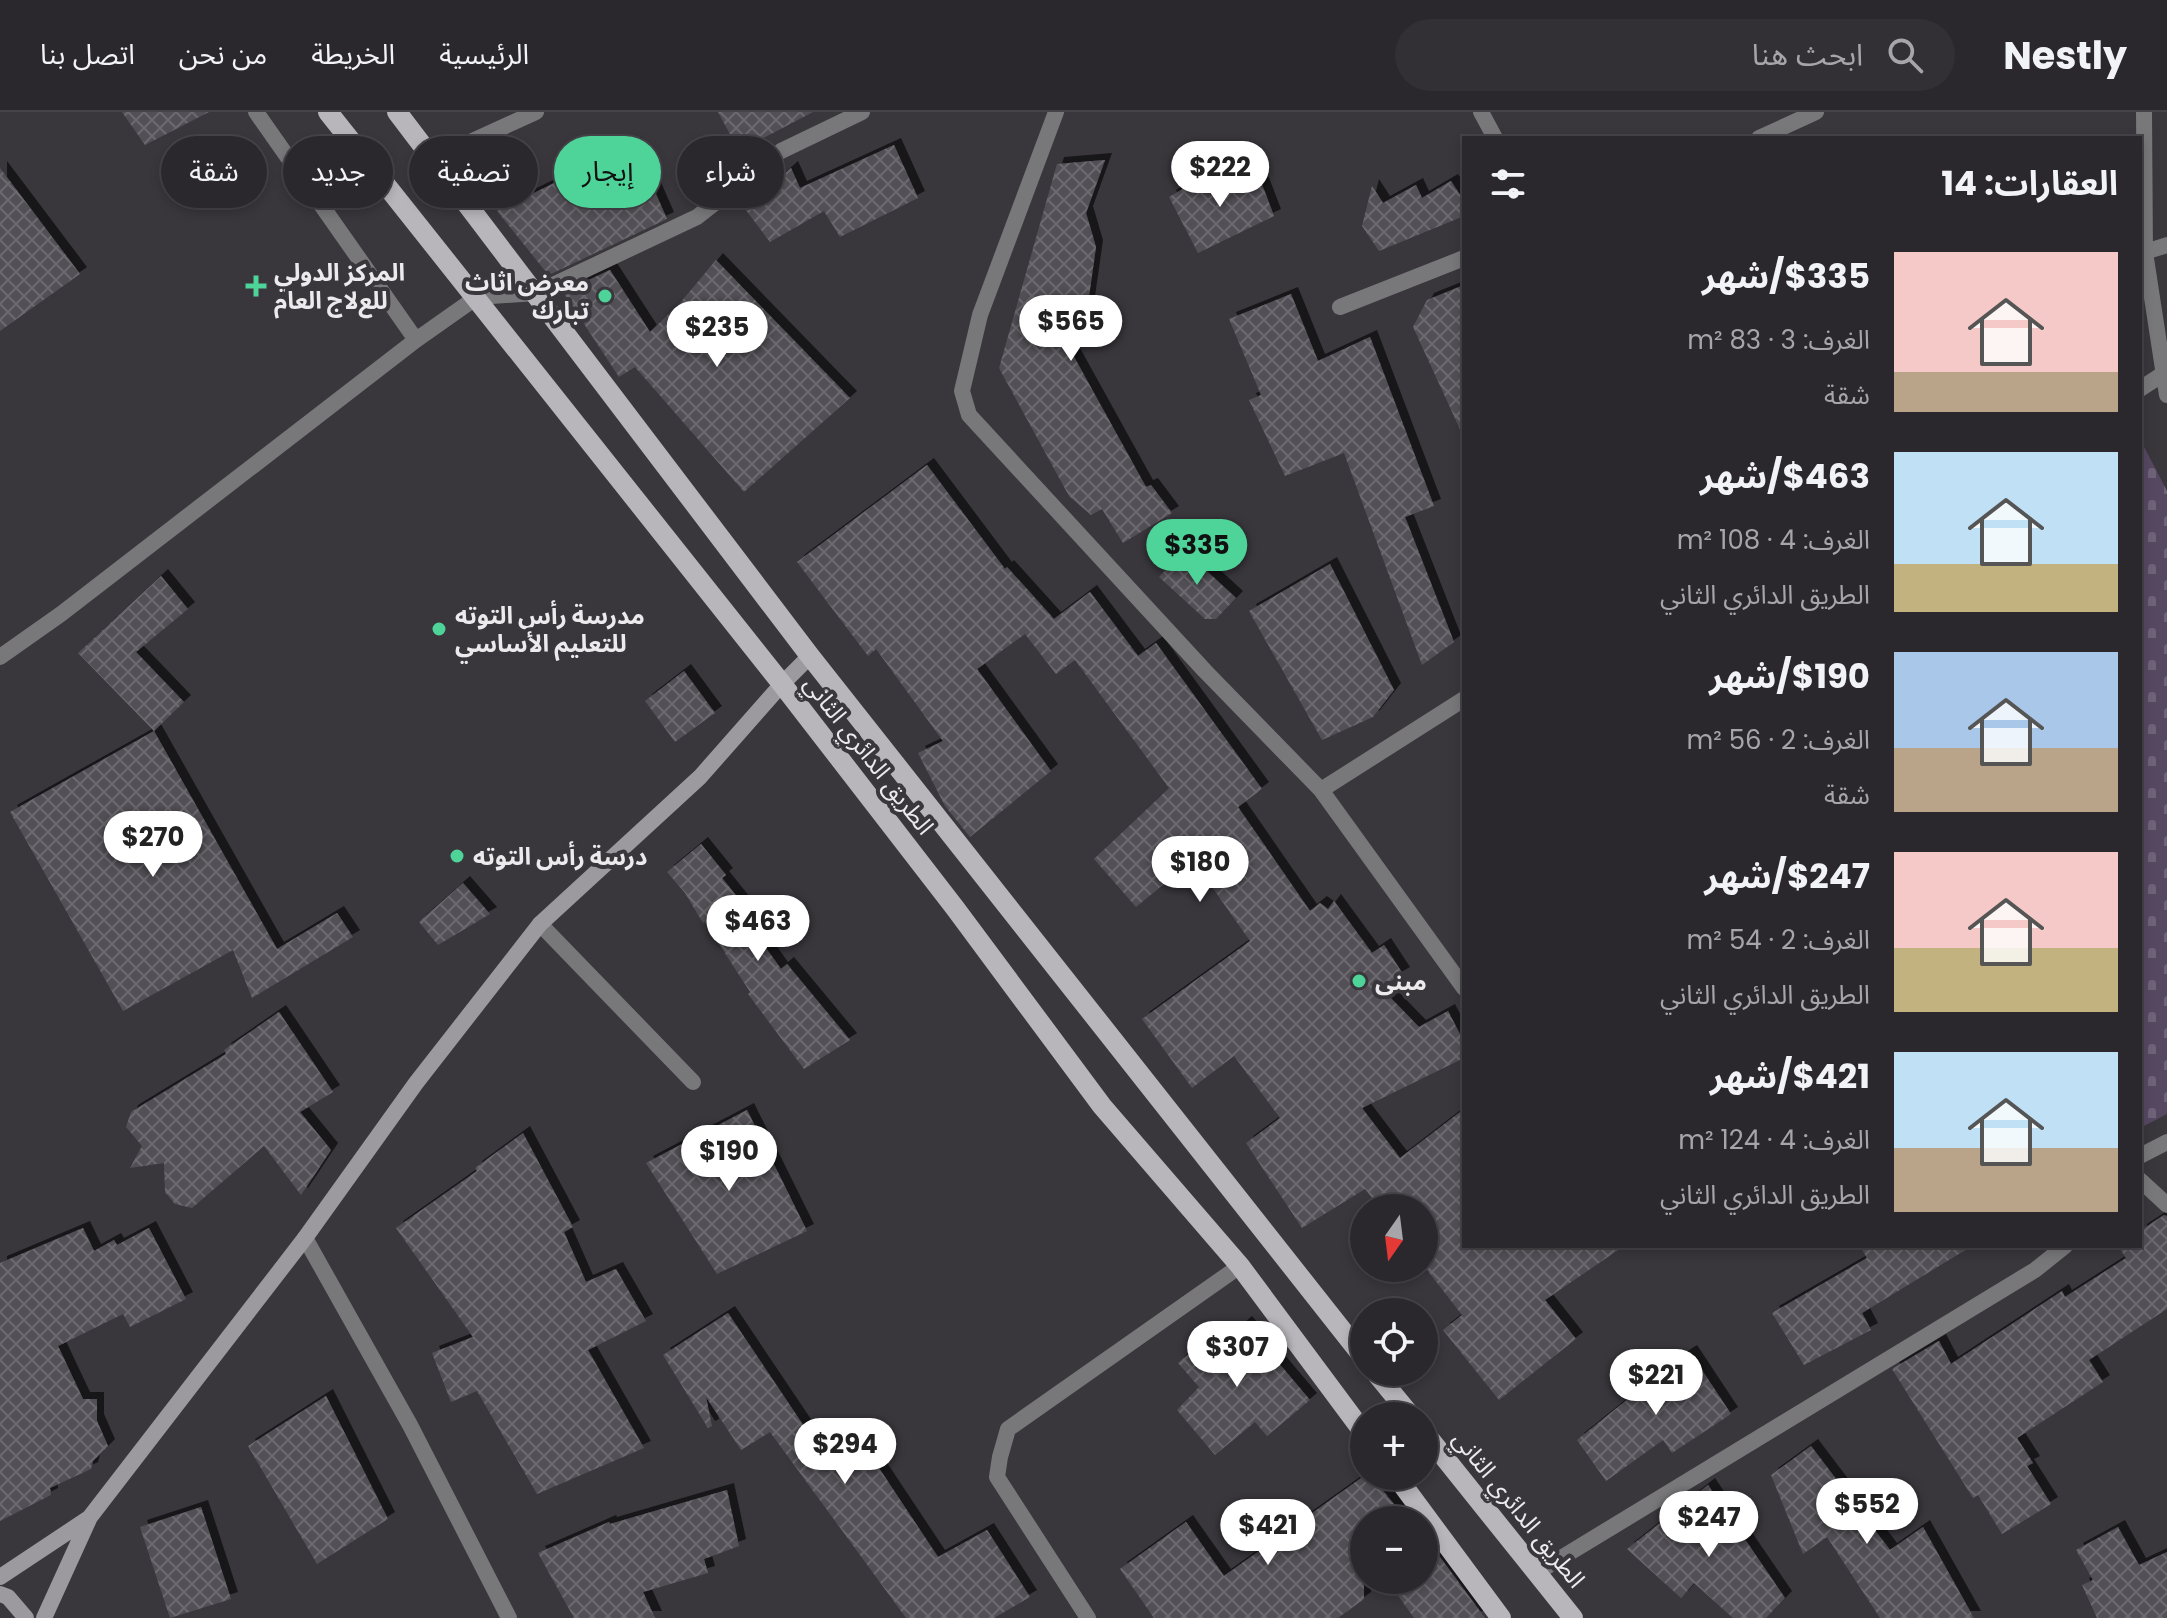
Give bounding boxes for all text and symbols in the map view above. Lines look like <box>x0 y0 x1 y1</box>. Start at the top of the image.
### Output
search box <box>1395 19 1955 91</box>
text: Nestly <box>2003 29 2127 82</box>
text: ابحث هنا <box>1752 33 1863 76</box>
icon: search <box>1883 33 1927 77</box>
text: اتصل بنا <box>40 35 135 74</box>
text: من نحن <box>179 35 267 74</box>
text: الخريطة <box>311 35 395 74</box>
text: الرئيسية <box>439 35 529 74</box>
chip: شقة <box>161 136 267 208</box>
chip: جديد <box>283 136 393 208</box>
chip: تصفية <box>409 136 538 208</box>
chip: إيجار <box>554 136 661 208</box>
chip: شراء <box>677 136 784 208</box>
pin: $222 <box>1173 141 1267 209</box>
text: $222 <box>1189 149 1251 185</box>
text: العقارات: 14 <box>1941 159 2118 207</box>
icon: filters <box>1486 162 1530 206</box>
text: $335/شهر <box>1702 252 1870 300</box>
place label: المركز الدولي للعﻻج العام <box>274 256 405 319</box>
place label: معرض اثاث تبارك <box>465 266 589 327</box>
marker: المركز الدولي للعﻻج العام <box>245 275 267 297</box>
icon: home <box>1958 284 2054 380</box>
marker: معرض اثاث تبارك <box>596 287 614 305</box>
pin: $565 <box>1024 295 1118 363</box>
pin: $235 <box>670 301 764 369</box>
text: $565 <box>1037 303 1105 339</box>
text: $235 <box>685 309 749 345</box>
text: الغرف: 3 · 83 m² <box>1687 322 1870 358</box>
text: شقة <box>1824 377 1870 413</box>
text: $463/شهر <box>1700 452 1870 500</box>
icon: home <box>1958 484 2054 580</box>
pin: $335 <box>1150 519 1244 587</box>
text: الغرف: 4 · 108 m² <box>1677 522 1870 558</box>
text: $335 <box>1164 527 1230 563</box>
text: الطريق الدائري الثاني <box>1660 577 1870 613</box>
place label: مدرسة رأس التوته للتعليم الأساسي <box>455 599 645 663</box>
marker: مدرسة رأس التوته للتعليم الأساسي <box>430 620 448 638</box>
text: $190/شهر <box>1709 652 1870 700</box>
street label: الطريق الدائري الثاني <box>794 668 942 843</box>
icon: home <box>1958 684 2054 780</box>
text: الغرف: 2 · 56 m² <box>1686 722 1870 758</box>
text: شقة <box>1824 777 1870 813</box>
pin: $270 <box>106 811 200 879</box>
text: $270 <box>122 819 184 855</box>
pin: $180 <box>1153 836 1247 904</box>
place label: درسة رأس التوته <box>473 840 647 873</box>
text: $180 <box>1170 844 1230 880</box>
marker: درسة رأس التوته <box>448 847 466 865</box>
text: $247/شهر <box>1705 852 1870 900</box>
icon: home <box>1958 884 2054 980</box>
pin: $463 <box>711 895 805 963</box>
text: $463 <box>724 903 792 939</box>
text: الغرف: 2 · 54 m² <box>1687 922 1870 958</box>
place label: مبنى <box>1375 965 1427 998</box>
marker: مبنى <box>1350 972 1368 990</box>
text: الطريق الدائري الثاني <box>1660 977 1870 1013</box>
text: $421/شهر <box>1710 1052 1870 1100</box>
icon: home <box>1958 1084 2054 1180</box>
text: الغرف: 4 · 124 m² <box>1678 1122 1870 1158</box>
pin: $190 <box>682 1125 776 1193</box>
text: $190 <box>699 1133 759 1169</box>
text: الطريق الدائري الثاني <box>1660 1177 1870 1213</box>
north arrow <box>1350 1194 1438 1282</box>
map controls <box>1350 1194 1438 1594</box>
button: locate <box>1350 1298 1438 1386</box>
pin: $307 <box>1190 1321 1284 1389</box>
text: $307 <box>1205 1329 1269 1365</box>
pin: $221 <box>1609 1349 1703 1417</box>
text: $221 <box>1628 1357 1684 1393</box>
button: + <box>1350 1402 1438 1490</box>
pin: $294 <box>798 1418 892 1486</box>
street label: الطريق الدائري الثاني <box>1443 1423 1593 1596</box>
text: $294 <box>812 1426 878 1462</box>
pin: $552 <box>1820 1478 1914 1546</box>
text: $552 <box>1834 1486 1900 1522</box>
pin: $247 <box>1662 1491 1756 1559</box>
pin: $421 <box>1221 1499 1315 1567</box>
text: $247 <box>1677 1499 1741 1535</box>
button: − <box>1350 1506 1438 1594</box>
text: $421 <box>1238 1507 1298 1543</box>

